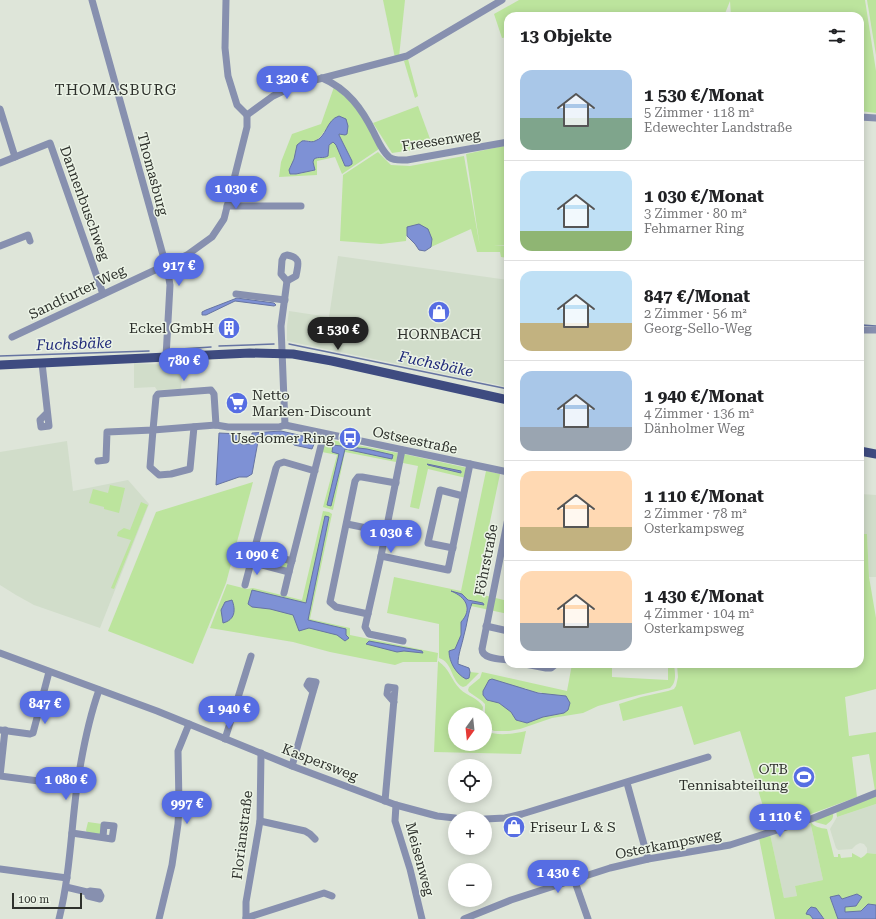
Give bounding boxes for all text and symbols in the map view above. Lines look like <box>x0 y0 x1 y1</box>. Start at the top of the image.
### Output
icon: filters <box>826 25 848 47</box>
text: 13 Objekte <box>520 26 612 46</box>
pin: 1 320 € <box>250 66 324 100</box>
text: 1 320 € <box>266 71 308 86</box>
district label: THOMASBURG <box>55 81 177 99</box>
text: 1 530 €/Monat <box>644 85 764 105</box>
icon: home <box>552 86 600 134</box>
text: 5 Zimmer · 118 m² <box>644 105 754 120</box>
text: Edewechter Landstraße <box>644 120 792 135</box>
street label: Freesenweg <box>401 126 481 154</box>
street label: Thomasburg <box>134 131 172 217</box>
street label: Dannenbuschweg <box>57 143 113 263</box>
pin: 1 030 € <box>199 176 273 210</box>
text: 1 030 € <box>215 181 257 196</box>
text: 1 030 €/Monat <box>644 186 764 206</box>
icon: home <box>552 187 600 235</box>
text: 3 Zimmer · 80 m² <box>644 206 747 221</box>
text: Fehmarner Ring <box>644 221 744 236</box>
pin: 917 € <box>151 253 207 287</box>
text: 917 € <box>163 258 195 273</box>
street label: Sandfurter Weg <box>26 262 128 322</box>
text: 847 €/Monat <box>644 286 750 306</box>
icon: home <box>552 287 600 335</box>
shop icon: HORNBACH <box>426 299 452 325</box>
text: 2 Zimmer · 56 m² <box>644 306 747 321</box>
building icon: Eckel GmbH <box>216 315 242 341</box>
pin: 1 530 € <box>301 317 375 351</box>
place label: Eckel GmbH <box>129 320 214 336</box>
text: Georg-Sello-Weg <box>644 321 752 336</box>
text: 1 530 € <box>317 322 359 337</box>
place label: HORNBACH <box>397 326 481 342</box>
water label: Fuchsbäke <box>35 334 113 354</box>
water label: Fuchsbäke <box>396 347 475 381</box>
pin: 780 € <box>156 348 212 382</box>
text: 780 € <box>168 353 200 368</box>
text: 1 940 €/Monat <box>644 386 764 406</box>
place label: Netto Marken-Discount <box>252 387 371 419</box>
icon: home <box>552 387 600 435</box>
supermarket icon: Netto Marken-Discount <box>224 390 250 416</box>
text: 4 Zimmer · 136 m² <box>644 406 754 421</box>
text: Dänholmer Weg <box>644 421 744 436</box>
street label: Ostseestraße <box>371 423 459 457</box>
bus stop icon: Usedomer Ring <box>337 425 363 451</box>
place label: Usedomer Ring <box>230 430 334 446</box>
text: 1 110 €/Monat <box>644 486 764 506</box>
icon: home <box>552 487 600 535</box>
text: 2 Zimmer · 78 m² <box>644 506 747 521</box>
pin: 1 030 € <box>354 520 428 554</box>
text: Osterkampsweg <box>644 521 744 536</box>
street label: Föhrstraße <box>471 523 501 597</box>
text: 1 030 € <box>370 525 412 540</box>
pin: 1 090 € <box>220 542 294 576</box>
text: 1 090 € <box>236 547 278 562</box>
text: 1 430 €/Monat <box>644 586 764 606</box>
icon: home <box>552 587 600 635</box>
text: 4 Zimmer · 104 m² <box>644 606 754 621</box>
text: Osterkampsweg <box>644 621 744 636</box>
pin: 847 € <box>17 691 73 725</box>
text: 847 € <box>29 696 61 711</box>
pin: 1 940 € <box>192 696 266 730</box>
text: 1 940 € <box>208 701 250 716</box>
north arrow <box>448 707 492 751</box>
map controls <box>448 707 492 907</box>
street label: Kaspersweg <box>280 740 360 784</box>
button: locate <box>448 759 492 803</box>
place label: OTB Tennisabteilung <box>679 761 788 793</box>
sports icon: OTB Tennisabteilung <box>791 764 817 790</box>
pin: 1 080 € <box>29 767 103 801</box>
text: 1 080 € <box>45 772 87 787</box>
street label: Florianstraße <box>229 789 255 880</box>
pin: 997 € <box>159 791 215 825</box>
text: 997 € <box>171 796 203 811</box>
pin: 1 110 € <box>743 804 817 838</box>
text: 1 110 € <box>759 809 801 824</box>
button: + <box>448 811 492 855</box>
shop icon: Friseur L & S <box>501 814 527 840</box>
place label: Friseur L & S <box>530 819 616 835</box>
street label: Meisenweg <box>403 820 438 898</box>
street label: Osterkampsweg <box>614 826 722 862</box>
pin: 1 430 € <box>521 860 595 894</box>
button: − <box>448 863 492 907</box>
text: 1 430 € <box>537 865 579 880</box>
scale bar <box>12 891 82 910</box>
text: 100 m <box>18 893 49 906</box>

